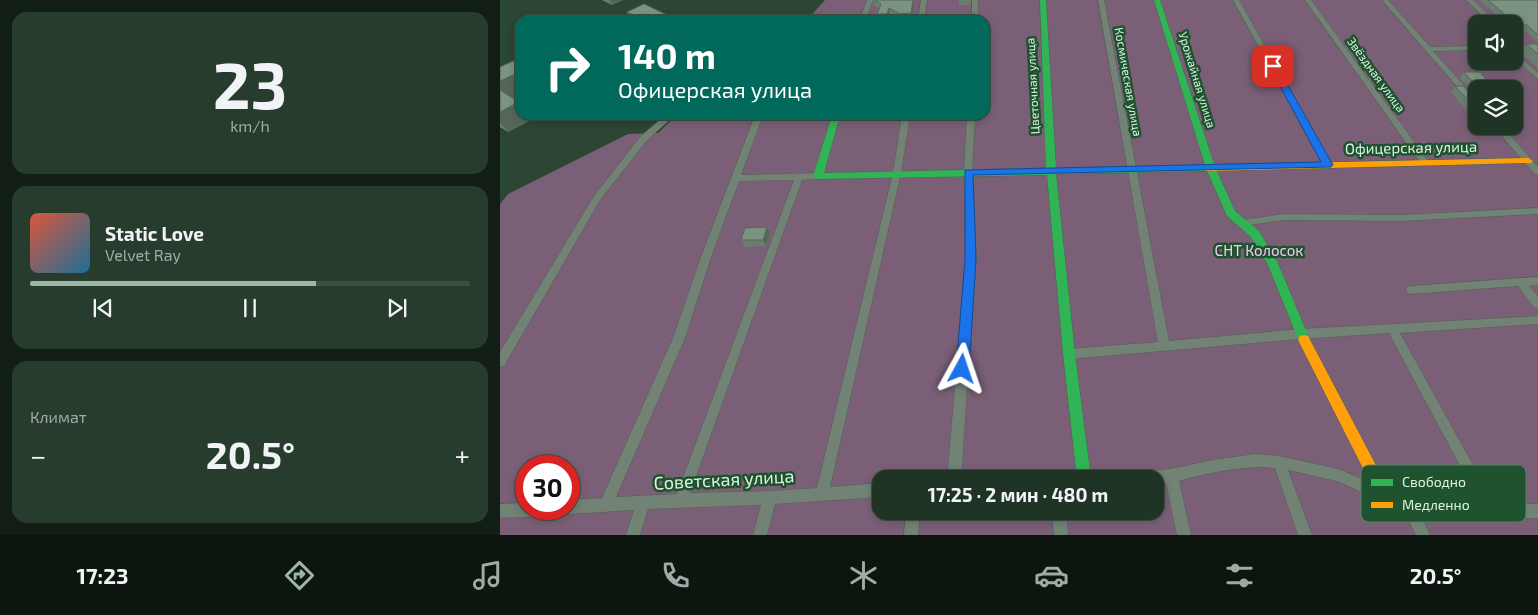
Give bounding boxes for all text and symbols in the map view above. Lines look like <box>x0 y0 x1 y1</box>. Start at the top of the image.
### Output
map controls <box>1468 15 1523 135</box>
button: sound <box>1468 15 1523 70</box>
street label: Космическая улица <box>1112 26 1145 138</box>
street label: Урожайная улица <box>1176 30 1219 130</box>
text: 140 m <box>618 34 716 76</box>
street label: Звёздная улица <box>1344 34 1409 115</box>
icon: right <box>535 35 600 100</box>
street label: Цветочная улица <box>1022 37 1043 135</box>
text: 23 <box>213 44 287 122</box>
pin <box>1252 45 1294 87</box>
icon: arrive <box>1259 52 1287 80</box>
text: Офицерская улица <box>618 76 812 102</box>
button: layers <box>1468 80 1523 135</box>
text: km/h <box>230 116 270 135</box>
street label: Офицерская улица <box>1345 137 1477 158</box>
text: Static Love <box>105 222 204 245</box>
park label: СНТ Колосок <box>1215 241 1303 259</box>
text: Velvet Ray <box>105 245 181 264</box>
icon: previous <box>89 294 117 322</box>
icon: pause <box>236 294 264 322</box>
icon: next <box>383 294 411 322</box>
position arrow <box>935 342 987 394</box>
text: Климат <box>30 407 87 426</box>
text: 20.5° <box>206 431 295 477</box>
text: − <box>30 438 46 472</box>
text: + <box>455 438 470 472</box>
speed limit sign: 30 <box>515 455 580 520</box>
street label: Советская улица <box>653 464 795 494</box>
legend <box>1361 465 1526 522</box>
text: Свободно <box>1402 473 1466 490</box>
text: 17:25 · 2 мин · 480 m <box>928 483 1108 506</box>
text: Медленно <box>1402 496 1470 513</box>
icon: directions <box>282 558 317 593</box>
icon: music <box>470 558 505 593</box>
icon: phone <box>658 558 693 593</box>
icon: climate <box>846 558 881 593</box>
icon: car <box>1034 558 1069 593</box>
icon: filters <box>1222 558 1257 593</box>
text: 17:23 <box>77 562 129 588</box>
text: 20.5° <box>1410 562 1461 588</box>

